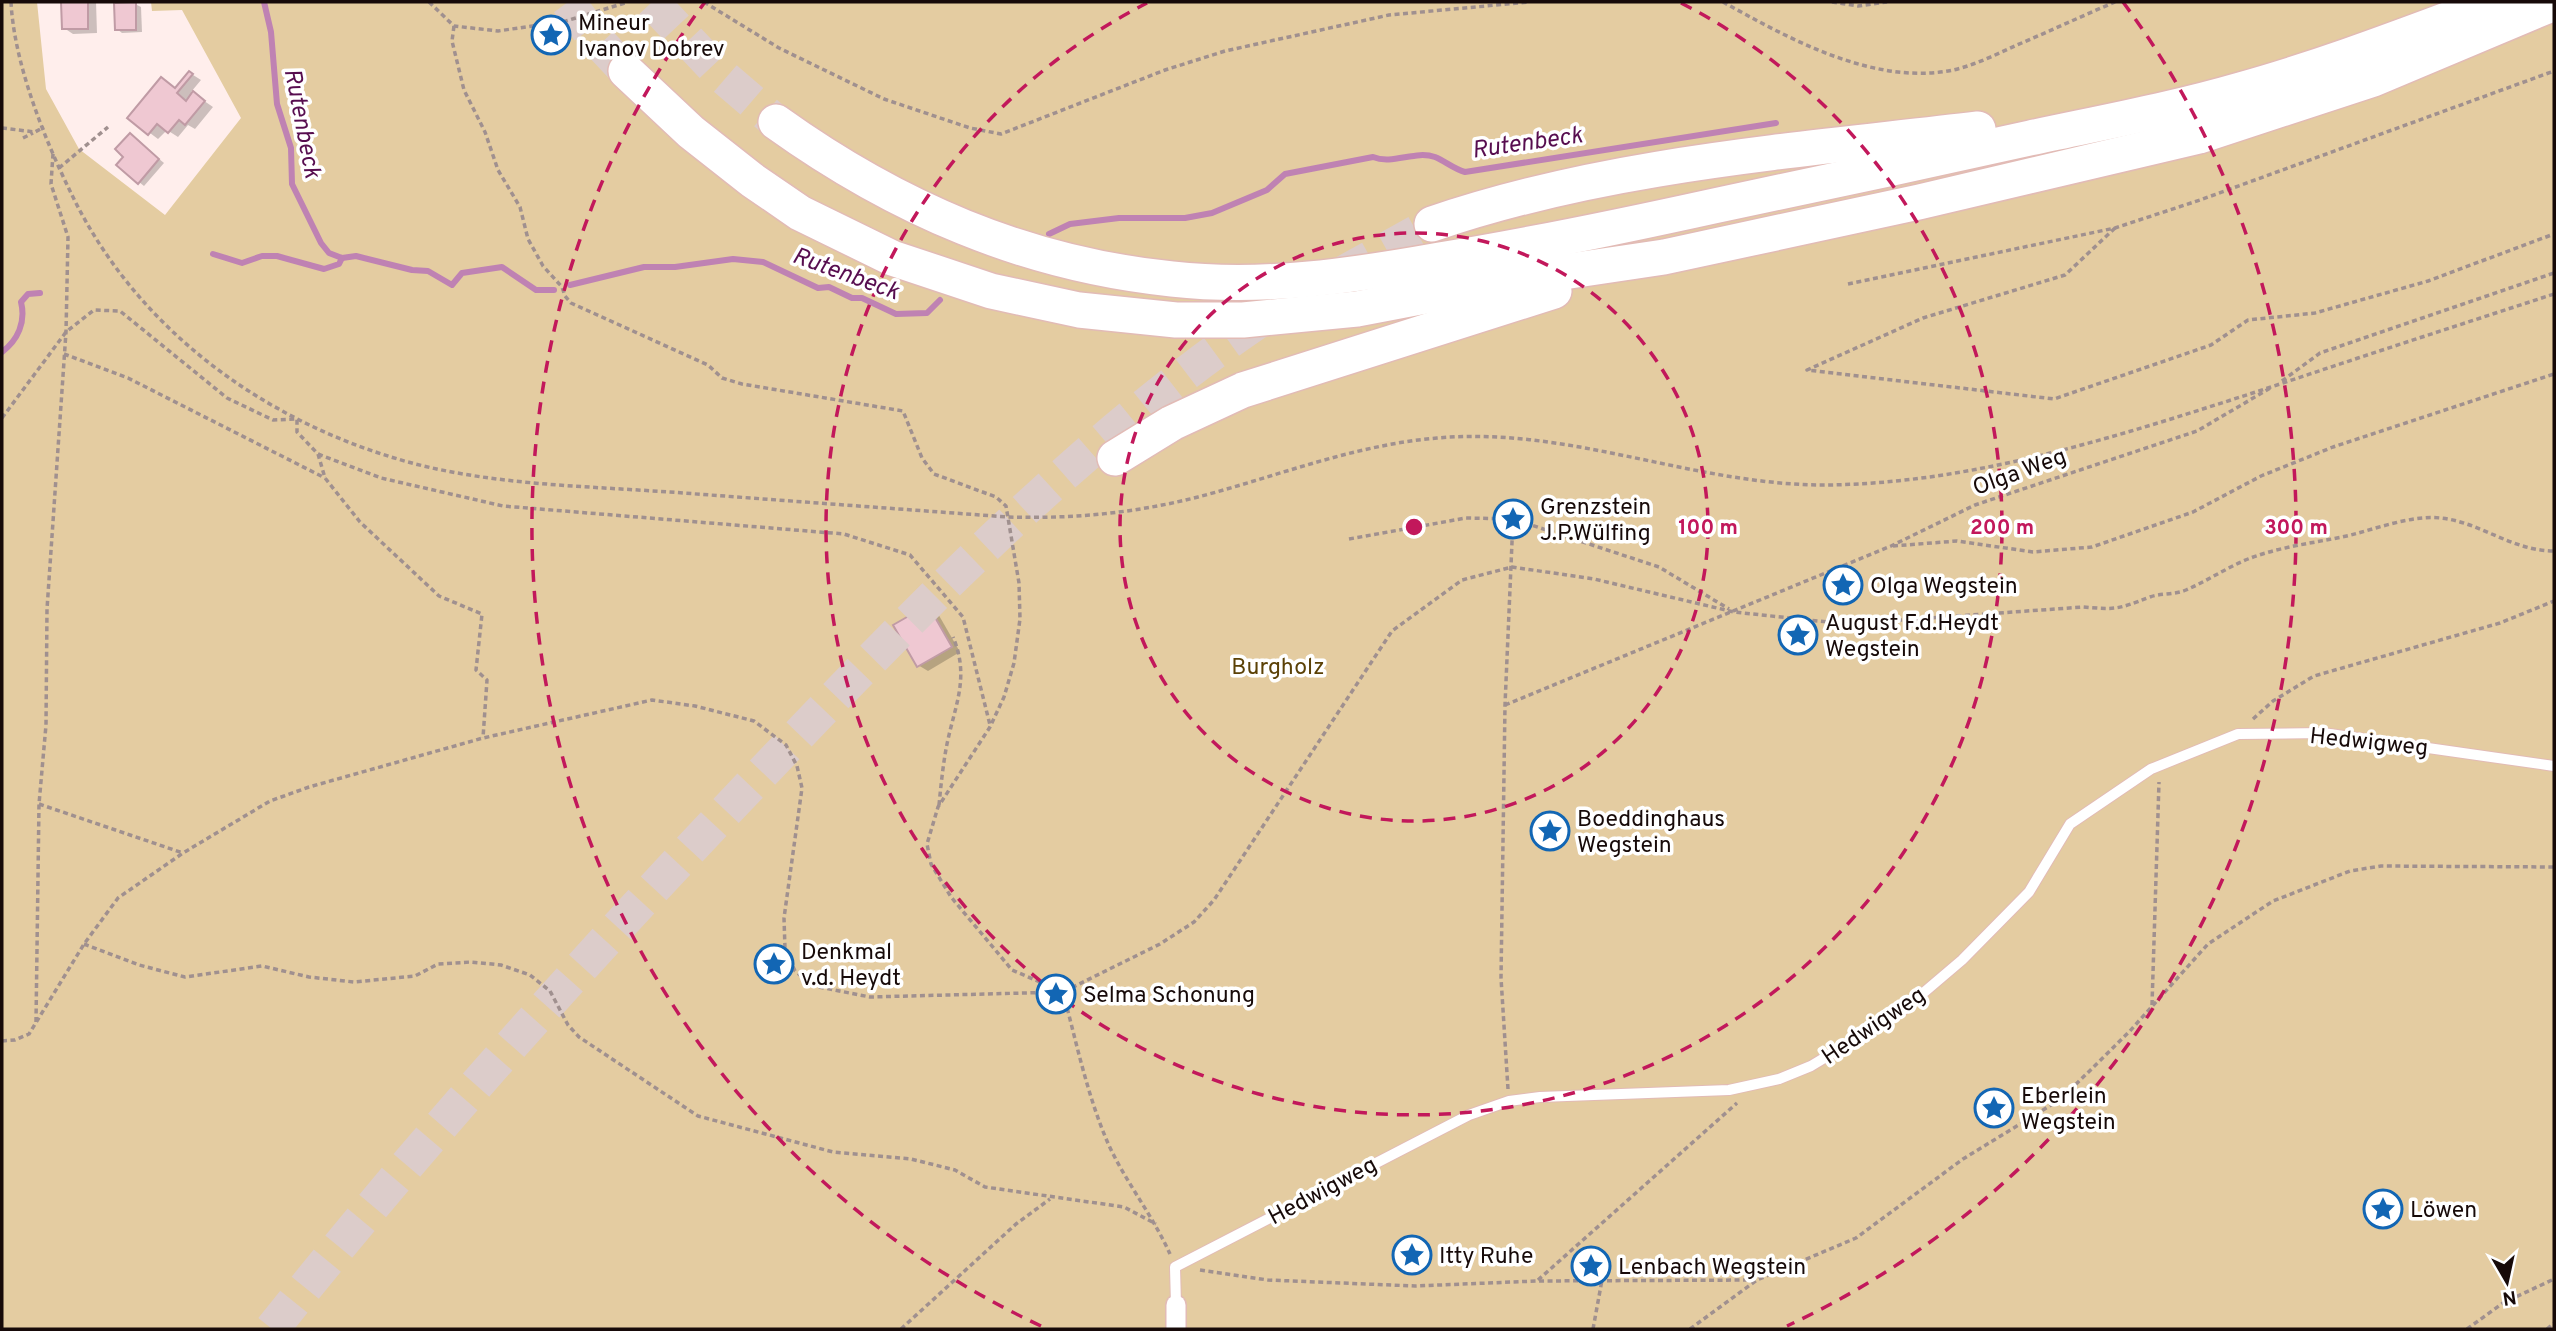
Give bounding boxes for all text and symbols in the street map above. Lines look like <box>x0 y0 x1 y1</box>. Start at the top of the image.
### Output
place label: Mineur Ivanov Dobrev <box>578 10 725 65</box>
place icon: Mineur Ivanov Dobrev <box>530 14 572 56</box>
water label: Rutenbeck <box>276 66 327 182</box>
water label: Rutenbeck <box>1470 121 1585 167</box>
water label: Rutenbeck <box>788 242 904 308</box>
street label: Olga Weg <box>1969 443 2071 504</box>
place label: Grenzstein J.P.Wülfing <box>1540 494 1651 549</box>
place icon: Grenzstein J.P.Wülfing <box>1492 498 1534 540</box>
centre of rings <box>1402 515 1426 539</box>
text: 100 m <box>1678 515 1738 542</box>
text: 200 m <box>1970 515 2034 542</box>
text: 300 m <box>2264 515 2328 542</box>
place icon: Olga Wegstein <box>1822 564 1864 606</box>
place label: Olga Wegstein <box>1870 573 2018 602</box>
place label: August F.d.Heydt Wegstein <box>1825 610 1999 665</box>
place icon: August F.d.Heydt Wegstein <box>1777 614 1819 656</box>
park label: Burgholz <box>1231 654 1325 683</box>
street label: Hedwigweg <box>2308 723 2429 764</box>
place label: Boeddinghaus Wegstein <box>1577 806 1725 861</box>
place icon: Boeddinghaus Wegstein <box>1529 810 1571 852</box>
place label: Denkmal v.d. Heydt <box>801 939 901 994</box>
place icon: Denkmal v.d. Heydt <box>753 943 795 985</box>
place icon: Selma Schonung <box>1035 973 1077 1015</box>
place label: Selma Schonung <box>1083 982 1255 1011</box>
street label: Hedwigweg <box>1817 982 1932 1072</box>
place label: Eberlein Wegstein <box>2021 1083 2116 1138</box>
place icon: Eberlein Wegstein <box>1973 1087 2015 1129</box>
street label: Hedwigweg <box>1264 1151 1383 1233</box>
place icon: Löwen <box>2362 1188 2404 1230</box>
place label: Löwen <box>2410 1197 2477 1226</box>
place icon: Itty Ruhe <box>1391 1234 1433 1276</box>
place label: Itty Ruhe <box>1439 1243 1533 1272</box>
place icon: Lenbach Wegstein <box>1570 1245 1612 1287</box>
north arrow <box>2472 1247 2542 1317</box>
place label: Lenbach Wegstein <box>1618 1254 1806 1283</box>
text: N <box>2501 1284 2518 1310</box>

